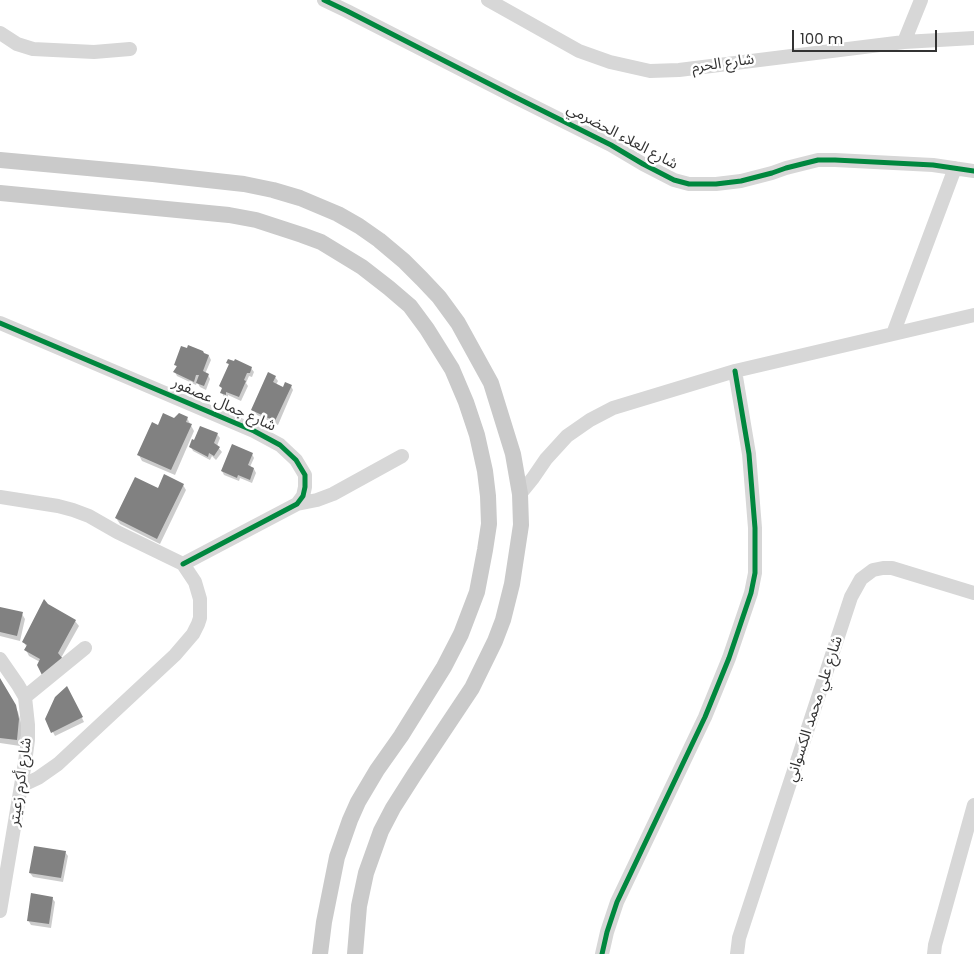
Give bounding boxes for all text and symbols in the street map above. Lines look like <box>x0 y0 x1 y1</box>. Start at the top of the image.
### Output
scale bar <box>794 20 939 52</box>
text: 100 m <box>800 28 843 49</box>
street label: شارع الحرم <box>691 51 755 77</box>
street label: شارع العلاء الحضرمي <box>563 100 681 174</box>
street label: شارع جمال عصفور <box>169 374 279 436</box>
street label: شارع علي محمد الكسواني <box>783 634 847 784</box>
street label: شارع أكرم زعيتر <box>6 737 36 827</box>

